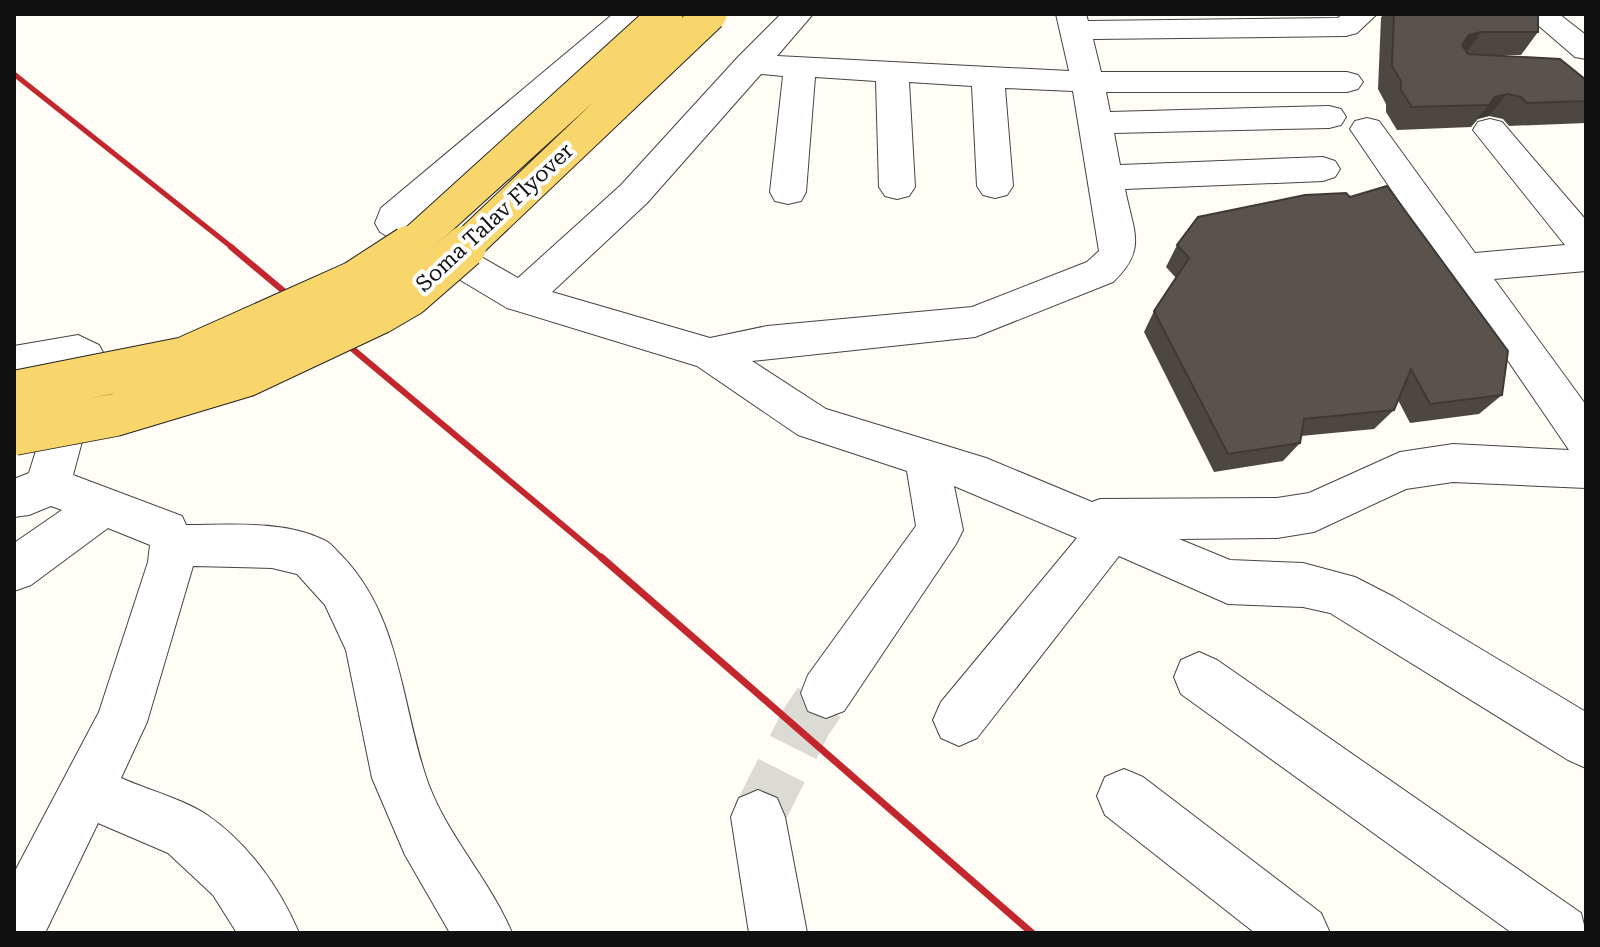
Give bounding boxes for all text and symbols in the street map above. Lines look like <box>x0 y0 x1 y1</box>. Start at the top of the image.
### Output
street label: Soma Talav Flyover <box>411 138 578 297</box>

